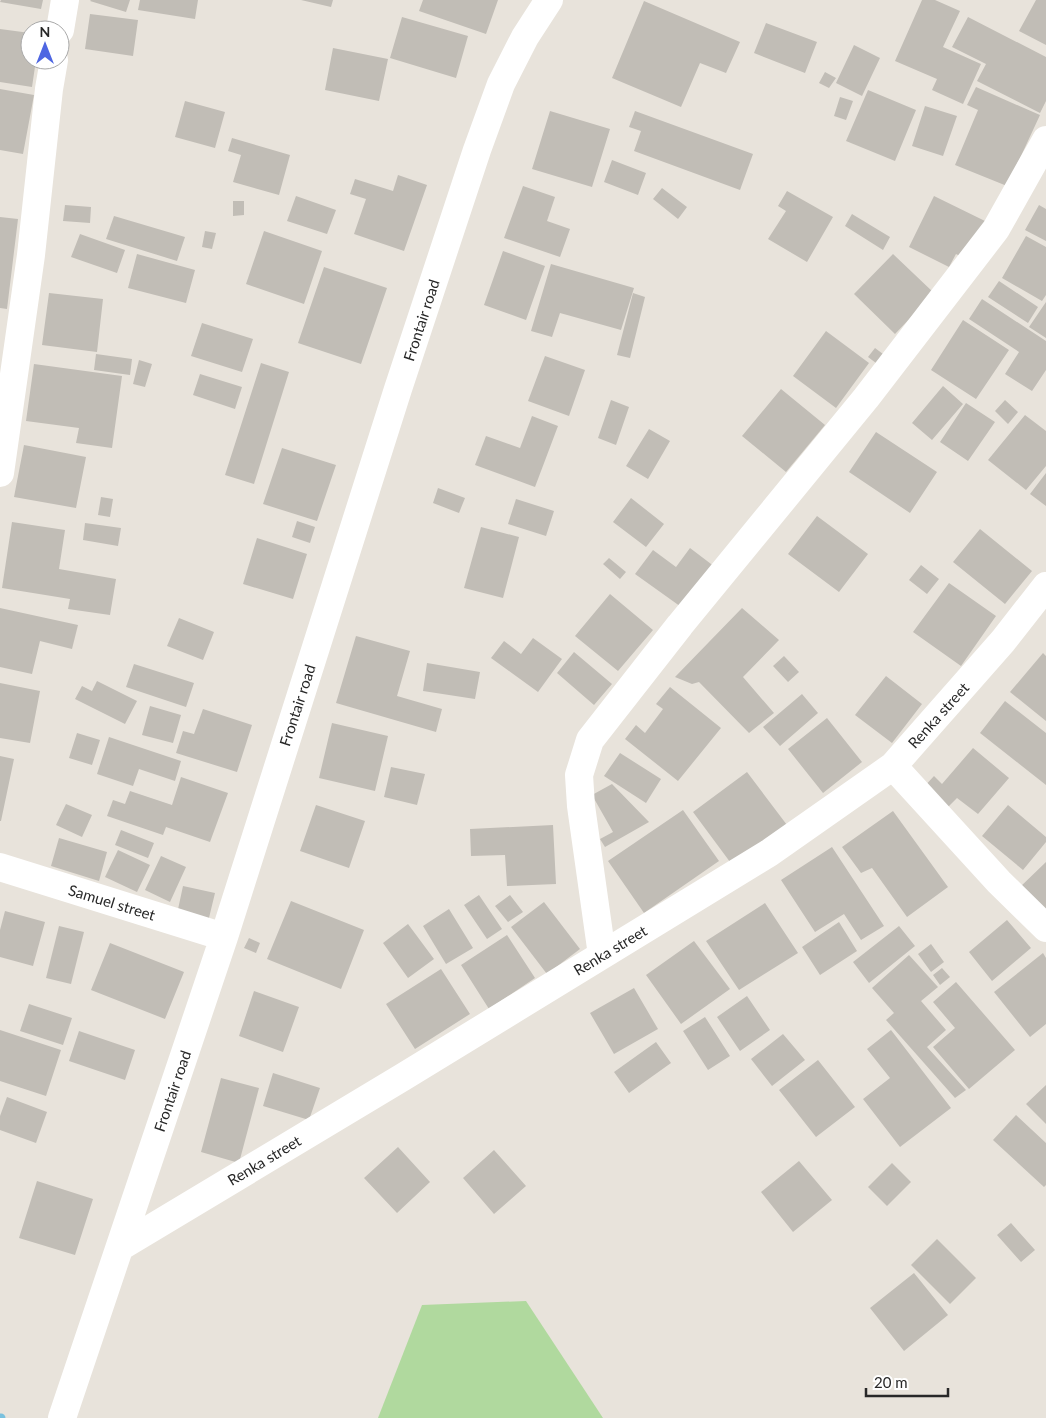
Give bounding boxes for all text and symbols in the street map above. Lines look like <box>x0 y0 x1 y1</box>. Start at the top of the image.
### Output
north arrow <box>20 20 70 70</box>
text: N <box>40 23 50 40</box>
street label: Frontair road <box>399 277 443 363</box>
street label: Frontair road <box>275 662 319 748</box>
street label: Renka street <box>904 678 973 752</box>
street label: Samuel street <box>66 880 158 924</box>
street label: Renka street <box>570 921 650 979</box>
street label: Frontair road <box>150 1048 194 1134</box>
street label: Renka street <box>224 1131 304 1189</box>
scale bar <box>866 1366 948 1398</box>
text: 20 m <box>874 1373 908 1391</box>

